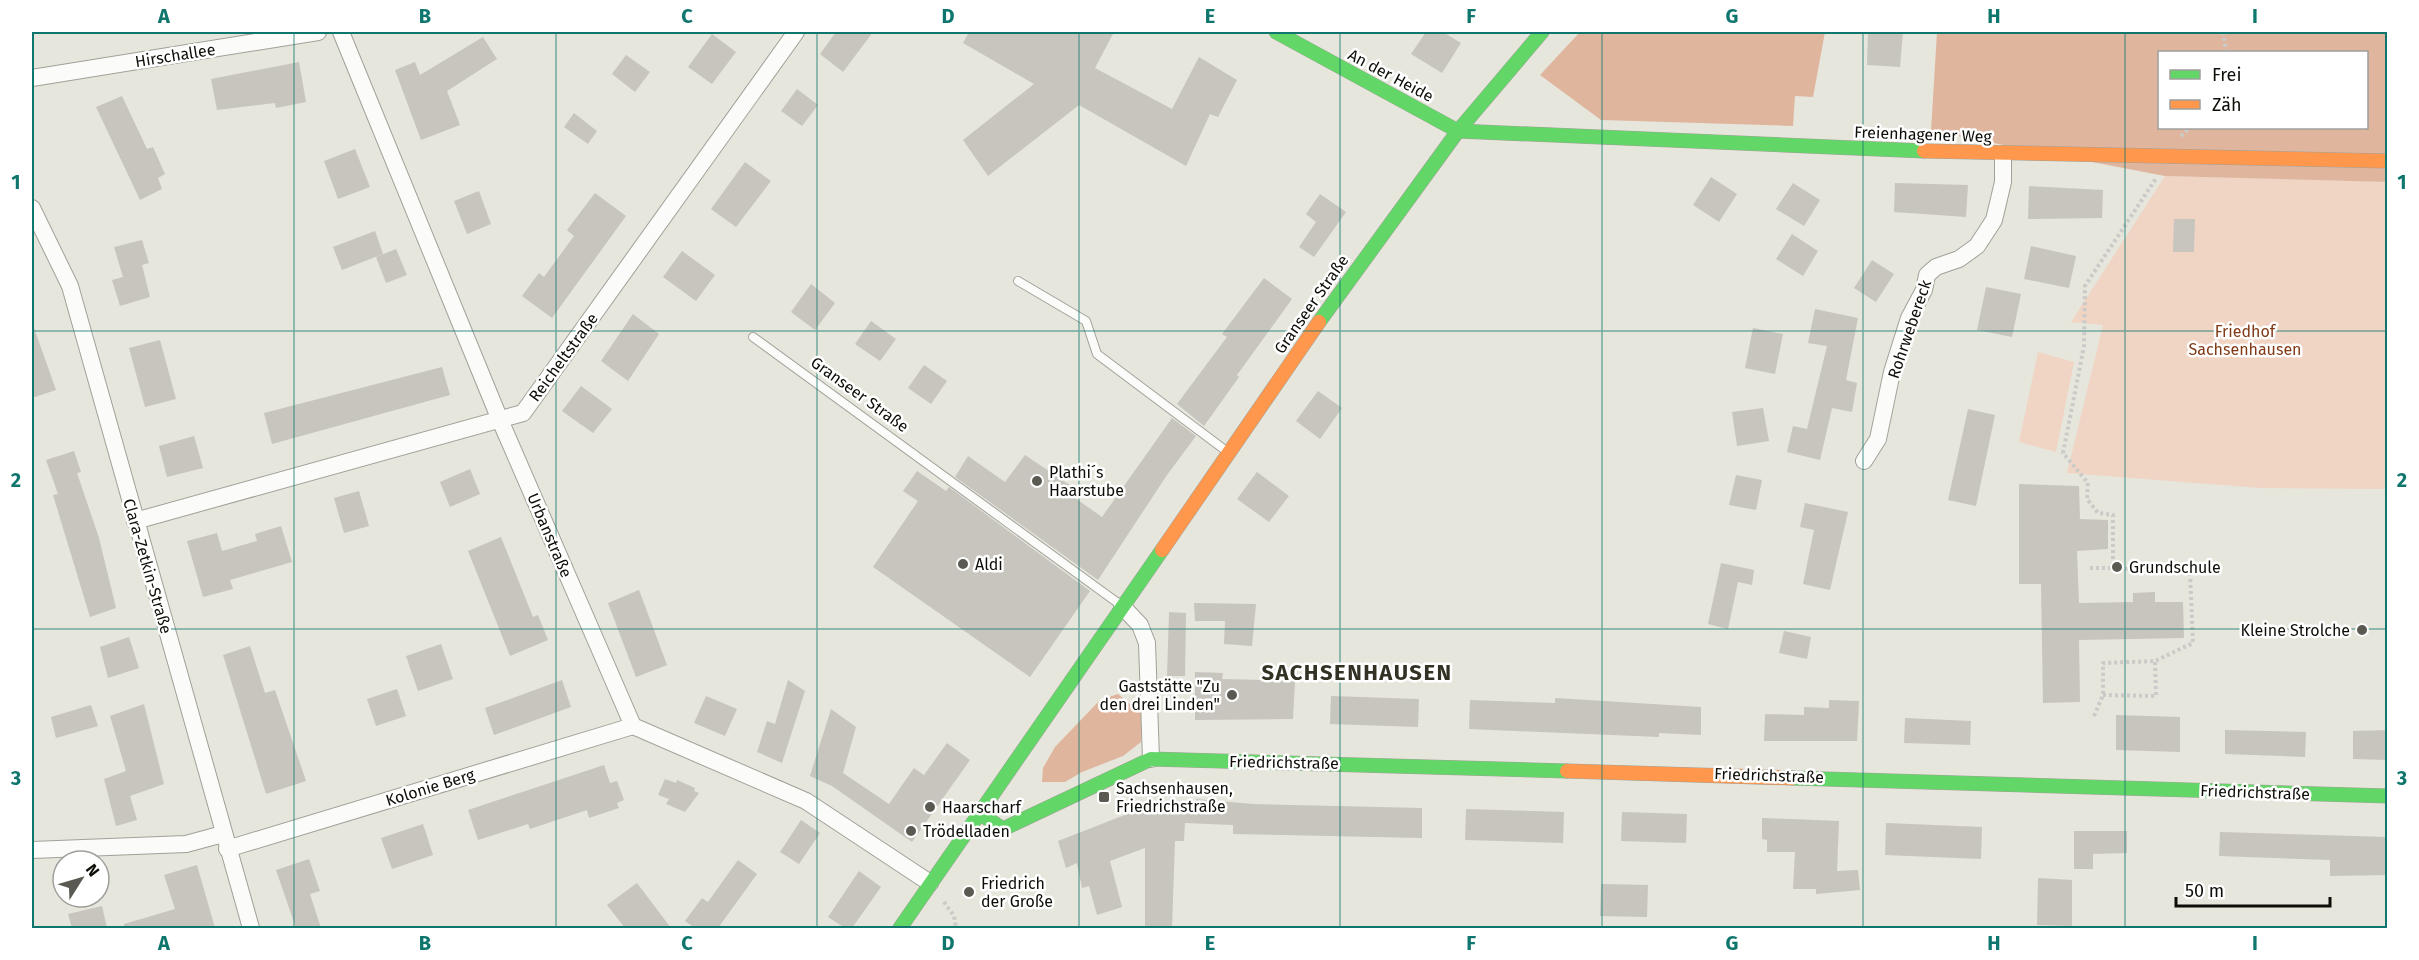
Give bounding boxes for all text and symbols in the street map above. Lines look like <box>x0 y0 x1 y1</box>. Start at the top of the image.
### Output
text: A <box>157 4 171 28</box>
text: B <box>419 4 431 28</box>
text: C <box>681 4 693 28</box>
text: D <box>941 4 955 28</box>
text: E <box>1205 4 1215 28</box>
text: F <box>1466 4 1476 28</box>
text: G <box>1726 4 1738 28</box>
text: H <box>1987 4 2001 28</box>
text: I <box>2252 4 2258 28</box>
street label: Hirschallee <box>134 40 217 71</box>
street label: An der Heide <box>1345 45 1437 106</box>
legend <box>2158 51 2368 129</box>
text: Frei <box>2212 64 2242 86</box>
text: Zäh <box>2212 94 2241 116</box>
street label: Freienhagener Weg <box>1854 123 1993 146</box>
text: 1 <box>11 170 21 194</box>
text: 1 <box>2397 170 2407 194</box>
street label: Granseer Straße <box>1270 251 1353 357</box>
street label: Rohrwebereck <box>1884 277 1935 381</box>
street label: Reicheltstraße <box>525 309 602 405</box>
park label: Friedhof Sachsenhausen <box>2189 322 2301 359</box>
street label: Granseer Straße <box>807 353 912 436</box>
place label: Plathi´s Haarstube <box>1049 463 1124 500</box>
text: 2 <box>11 468 21 492</box>
text: 2 <box>2397 468 2407 492</box>
marker: Plathi´s Haarstube <box>1030 474 1044 488</box>
street label: Urbanstraße <box>523 490 576 580</box>
street label: Clara-Zetkin-Straße <box>119 496 176 636</box>
place label: Aldi <box>975 555 1003 574</box>
marker: Aldi <box>956 557 970 571</box>
place label: Grundschule <box>2129 558 2221 577</box>
marker: Grundschule <box>2110 560 2124 574</box>
place label: Kleine Strolche <box>2241 621 2350 640</box>
marker: Kleine Strolche <box>2355 623 2369 637</box>
district label: SACHSENHAUSEN <box>1261 659 1453 686</box>
place label: Gaststätte "Zu den drei Linden" <box>1100 677 1220 714</box>
marker: Gaststätte "Zu den drei Linden" <box>1225 688 1239 702</box>
street label: Friedrichstraße <box>1229 752 1339 773</box>
street label: Friedrichstraße <box>1714 764 1824 787</box>
street label: Kolonie Berg <box>383 765 478 810</box>
text: 3 <box>10 766 21 790</box>
text: 3 <box>2396 766 2407 790</box>
place label: Sachsenhausen, Friedrichstraße <box>1116 779 1233 816</box>
street label: Friedrichstraße <box>2200 781 2310 804</box>
marker: Sachsenhausen, Friedrichstraße <box>1097 790 1111 804</box>
place label: Haarscharf <box>942 798 1023 817</box>
marker: Haarscharf <box>923 800 937 814</box>
place label: Trödelladen <box>923 822 1010 841</box>
marker: Trödelladen <box>904 824 918 838</box>
north arrow <box>51 849 111 909</box>
text: N <box>82 860 103 880</box>
scale bar <box>2176 870 2330 908</box>
place label: Friedrich der Große <box>981 874 1053 911</box>
text: 50 m <box>2185 880 2224 902</box>
marker: Friedrich der Große <box>962 885 976 899</box>
text: A <box>157 931 171 955</box>
text: B <box>419 931 431 955</box>
text: C <box>681 931 693 955</box>
text: D <box>941 931 955 955</box>
text: E <box>1205 931 1215 955</box>
text: F <box>1466 931 1476 955</box>
text: G <box>1726 931 1738 955</box>
text: H <box>1987 931 2001 955</box>
text: I <box>2252 931 2258 955</box>

